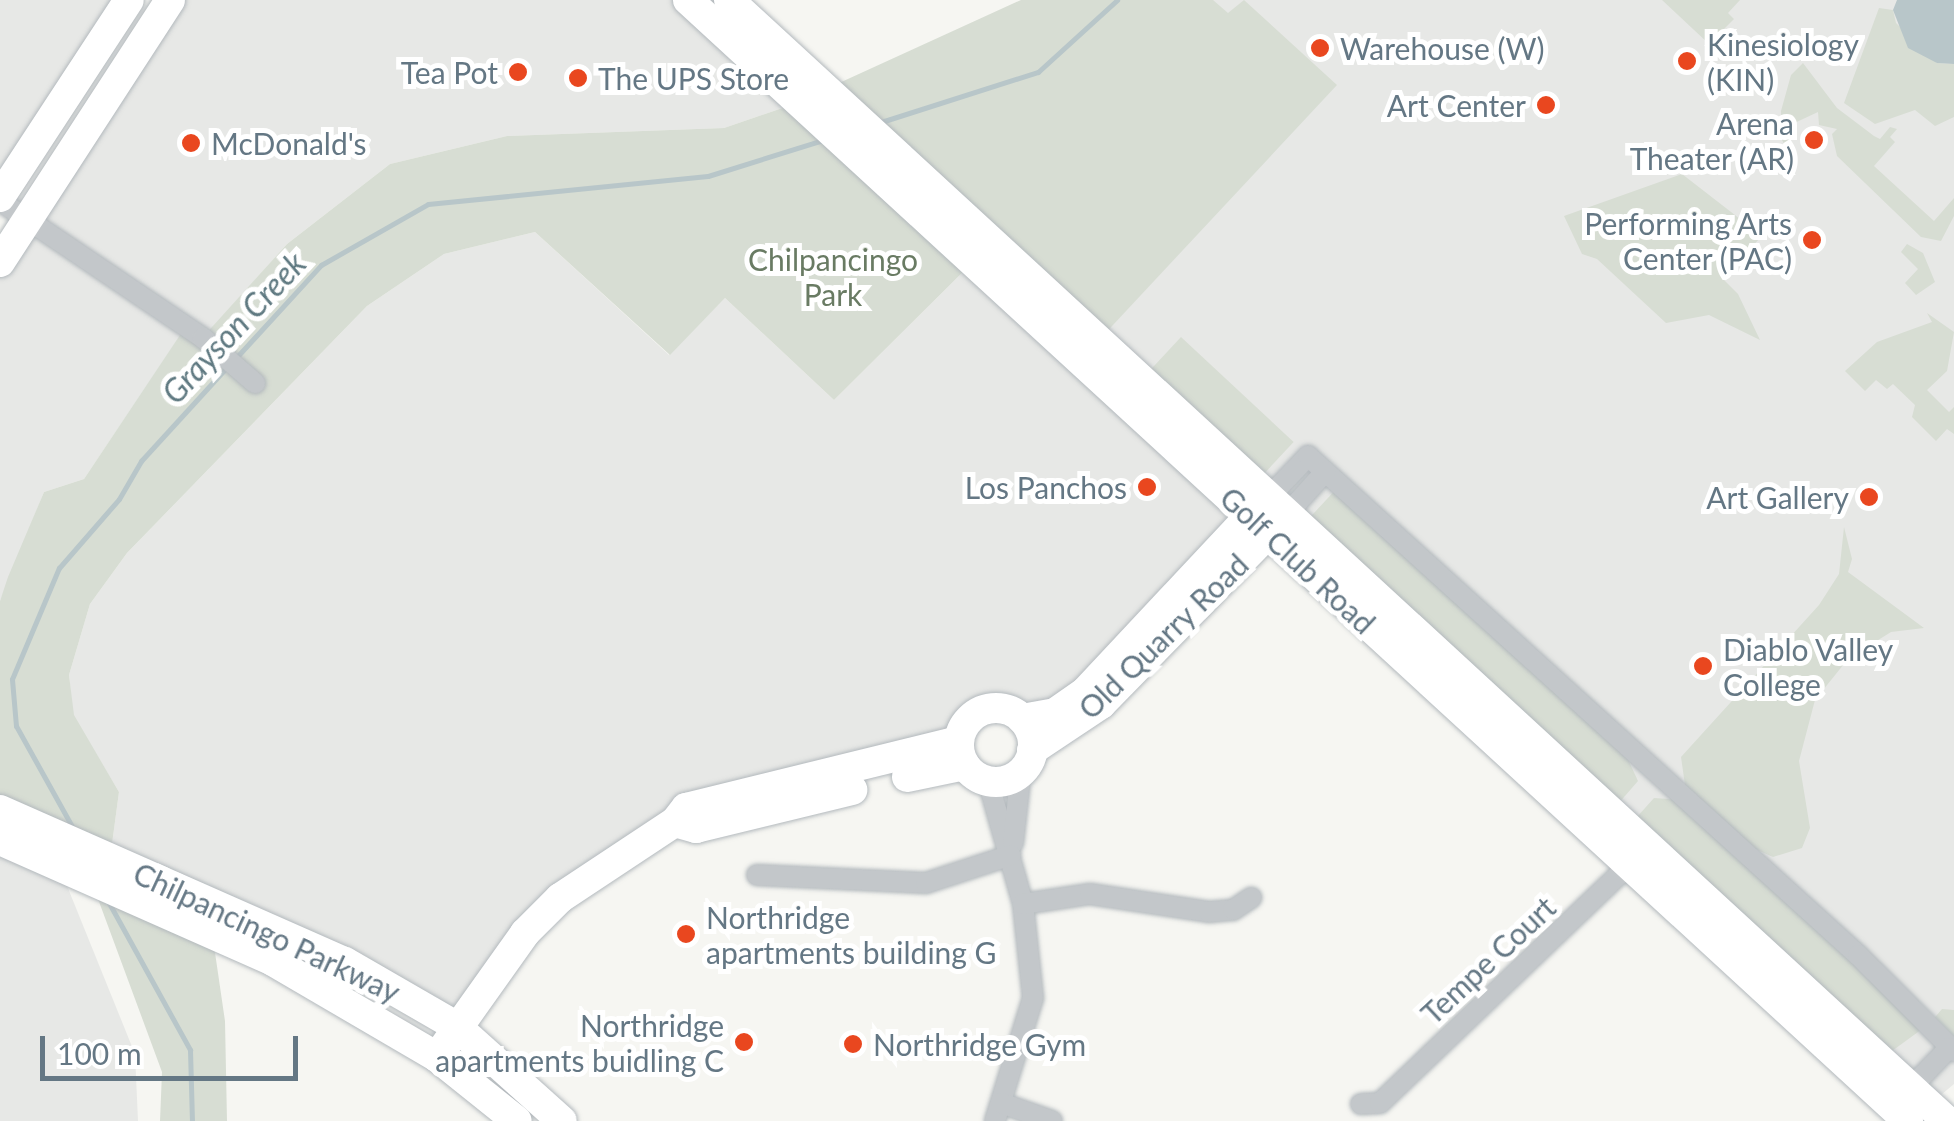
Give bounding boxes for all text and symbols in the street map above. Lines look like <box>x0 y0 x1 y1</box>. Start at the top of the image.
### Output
place label: Kinesiology (KIN) <box>1707 26 1859 96</box>
place label: Warehouse (W) <box>1340 30 1544 66</box>
marker: Warehouse (W) <box>1309 37 1331 59</box>
marker: Kinesiology (KIN) <box>1676 50 1698 72</box>
place label: Tea Pot <box>401 54 498 90</box>
place label: The UPS Store <box>598 60 789 96</box>
marker: Tea Pot <box>507 61 529 83</box>
marker: The UPS Store <box>567 67 589 89</box>
place label: Art Center <box>1387 87 1526 123</box>
marker: Art Center <box>1535 94 1557 116</box>
place label: Arena Theater (AR) <box>1629 105 1794 176</box>
place label: McDonald's <box>211 125 367 161</box>
marker: Arena Theater (AR) <box>1803 129 1825 151</box>
marker: McDonald's <box>180 132 202 154</box>
place label: Performing Arts Center (PAC) <box>1583 205 1792 276</box>
marker: Performing Arts Center (PAC) <box>1801 229 1823 251</box>
park label: Chilpancingo Park <box>748 241 918 312</box>
water label: Grayson Creek <box>154 244 314 412</box>
place label: Los Panchos <box>965 469 1127 505</box>
marker: Los Panchos <box>1136 476 1158 498</box>
street label: Golf Club Road <box>1213 479 1383 641</box>
place label: Art Gallery <box>1706 479 1849 515</box>
marker: Art Gallery <box>1858 486 1880 508</box>
street label: Old Quarry Road <box>1071 546 1255 726</box>
place label: Diablo Valley College <box>1723 631 1894 702</box>
marker: Diablo Valley College <box>1692 655 1714 677</box>
street label: Chilpancingo Parkway <box>128 854 406 1010</box>
street label: Tempe Court <box>1414 889 1562 1031</box>
place label: Northridge apartments building G <box>706 899 997 970</box>
marker: Northridge apartments building G <box>675 923 697 945</box>
place label: Northridge apartments buidling C <box>435 1007 724 1078</box>
scale bar <box>45 1016 302 1078</box>
place label: Northridge Gym <box>873 1026 1086 1062</box>
marker: Northridge apartments buidling C <box>733 1031 755 1053</box>
marker: Northridge Gym <box>842 1033 864 1055</box>
text: 100 m <box>57 1035 142 1071</box>

